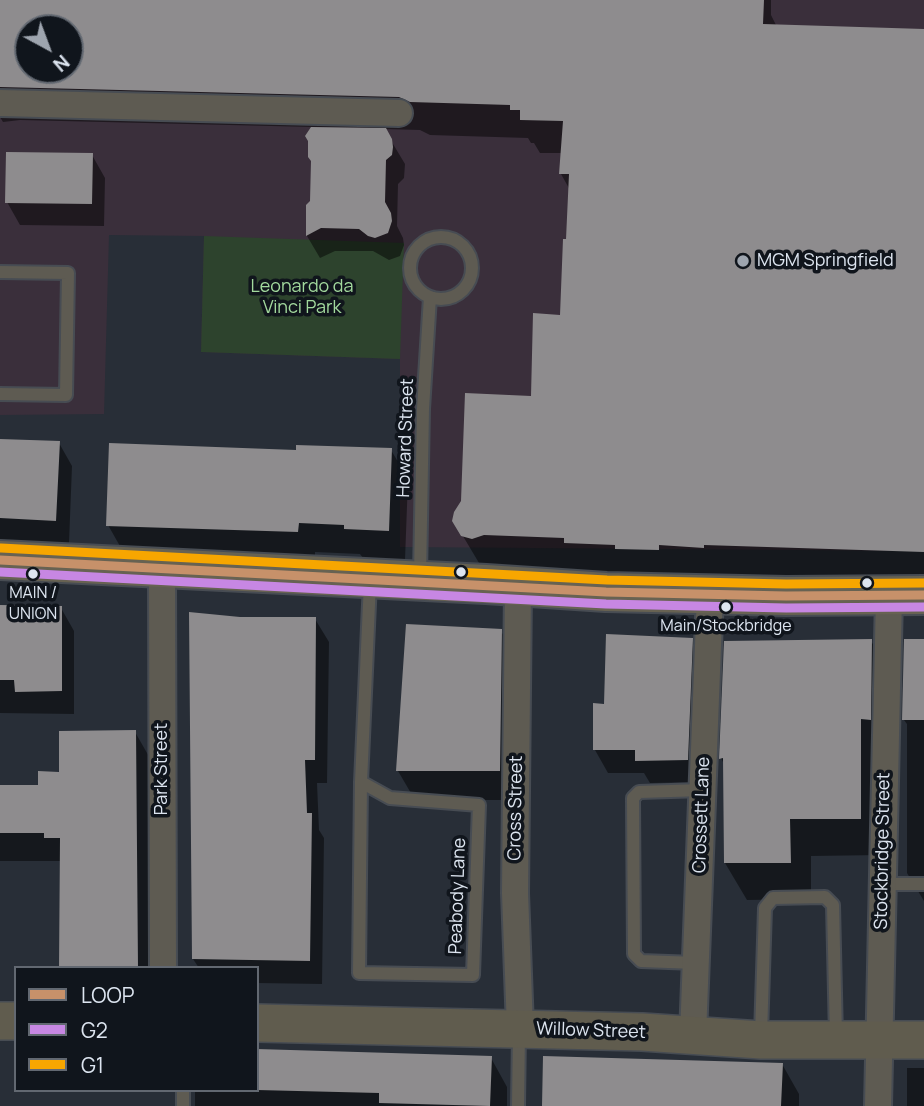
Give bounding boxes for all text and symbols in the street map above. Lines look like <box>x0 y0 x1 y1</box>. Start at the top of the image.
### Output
north arrow <box>14 14 84 84</box>
text: N <box>48 49 75 78</box>
place label: MGM Springfield <box>757 250 894 272</box>
marker: MGM Springfield <box>735 253 751 269</box>
park label: Leonardo da Vinci Park <box>251 276 353 318</box>
street label: Howard Street <box>393 378 419 498</box>
unlabelled marker <box>454 565 468 579</box>
marker: MAIN / UNION <box>26 567 40 581</box>
unlabelled marker <box>860 576 874 590</box>
place label: MAIN / UNION <box>9 584 57 622</box>
marker: Main/Stockbridge <box>719 600 733 614</box>
place label: Main/Stockbridge <box>660 617 792 637</box>
street label: Park Street <box>151 723 173 815</box>
street label: Cross Street <box>504 755 528 861</box>
street label: Crossett Lane <box>689 756 715 874</box>
street label: Stockbridge Street <box>871 772 895 930</box>
street label: Peabody Lane <box>445 837 471 955</box>
legend <box>14 966 259 1092</box>
text: LOOP <box>81 981 134 1009</box>
text: G2 <box>81 1016 108 1044</box>
street label: Willow Street <box>536 1018 646 1044</box>
text: G1 <box>81 1051 104 1079</box>

